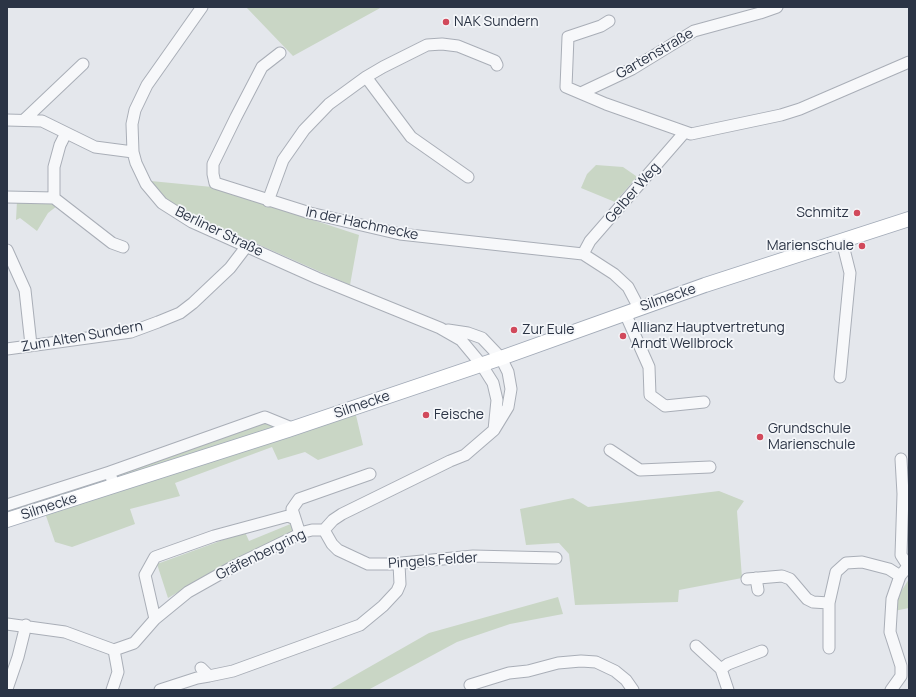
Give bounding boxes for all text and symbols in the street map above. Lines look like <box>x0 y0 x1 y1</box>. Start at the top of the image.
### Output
place label: NAK Sundern <box>454 14 539 30</box>
marker: NAK Sundern <box>441 17 451 27</box>
street label: Gartenstraße <box>613 25 697 83</box>
street label: Gelber Weg <box>602 159 664 227</box>
street label: Berliner Straße <box>172 203 266 261</box>
street label: In der Hachmecke <box>304 204 420 244</box>
place label: Schmitz <box>796 205 849 221</box>
marker: Schmitz <box>852 208 862 218</box>
place label: Marienschule <box>767 238 854 254</box>
marker: Marienschule <box>857 241 867 251</box>
street label: Silmecke <box>638 281 698 315</box>
street label: Zum Alten Sundern <box>20 318 144 356</box>
place label: Allianz Hauptvertretung Arndt Wellbrock <box>631 320 785 352</box>
place label: Zur Eule <box>522 322 575 338</box>
marker: Zur Eule <box>509 325 519 335</box>
marker: Allianz Hauptvertretung Arndt Wellbrock <box>618 331 628 341</box>
street label: Silmecke <box>332 388 392 422</box>
place label: Feische <box>434 407 484 423</box>
marker: Feische <box>421 410 431 420</box>
place label: Grundschule Marienschule <box>768 421 855 454</box>
marker: Grundschule Marienschule <box>755 432 765 442</box>
street label: Silmecke <box>19 490 79 524</box>
street label: Gräfenbergring <box>213 526 309 584</box>
street label: Pingels Felder <box>388 549 478 573</box>

